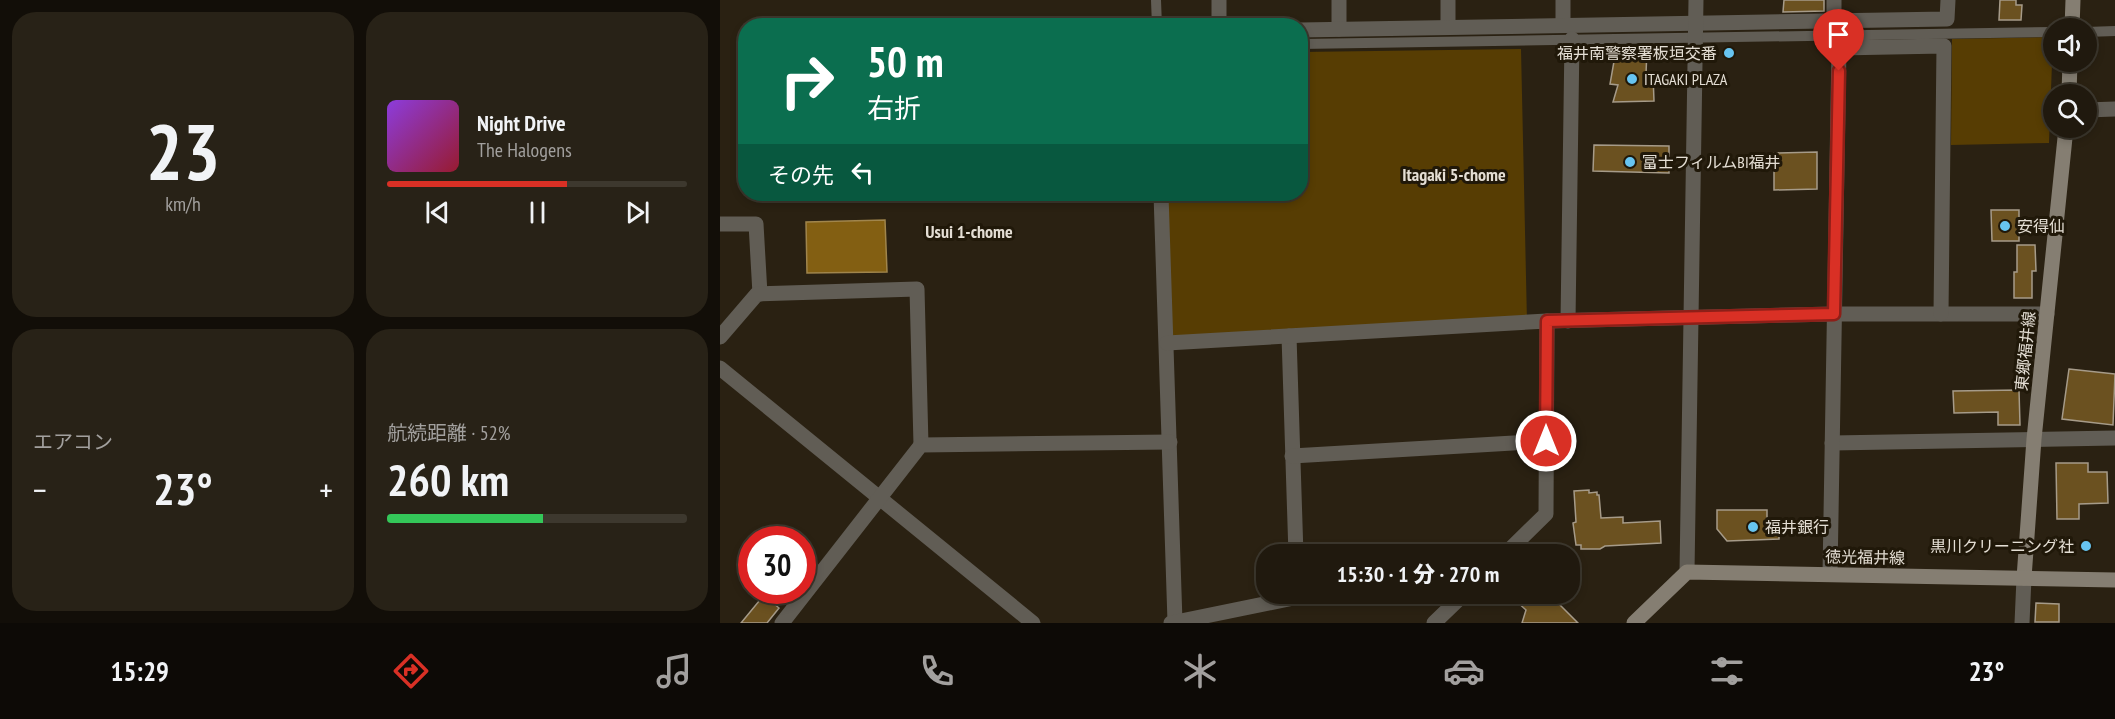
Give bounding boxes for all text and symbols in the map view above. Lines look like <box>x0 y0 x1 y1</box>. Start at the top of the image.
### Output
pin <box>1813 9 1864 71</box>
icon: arrive <box>1822 18 1855 51</box>
map controls <box>2043 18 2097 138</box>
button: sound <box>2043 18 2097 72</box>
text: 50 m <box>867 34 944 89</box>
icon: right <box>768 42 846 120</box>
place label: 福井南警察署板垣交番 <box>1557 43 1717 63</box>
marker: 福井南警察署板垣交番 <box>1722 46 1736 60</box>
place label: ITAGAKI PLAZA <box>1644 69 1728 89</box>
marker: ITAGAKI PLAZA <box>1625 72 1639 86</box>
button: search <box>2043 84 2097 138</box>
text: 右折 <box>867 91 921 125</box>
text: 23 <box>146 101 220 202</box>
text: Night Drive <box>477 109 566 137</box>
text: The Halogens <box>477 137 572 163</box>
place label: 富士フィルムBI福井 <box>1642 152 1781 172</box>
marker: 富士フィルムBI福井 <box>1623 155 1637 169</box>
icon: left <box>846 156 879 189</box>
text: その先 <box>768 161 834 189</box>
district label: Itagaki 5-chome <box>1402 163 1506 186</box>
text: km/h <box>165 191 201 217</box>
icon: previous <box>421 196 454 229</box>
icon: pause <box>521 196 554 229</box>
icon: next <box>621 196 654 229</box>
place label: 安得仙 <box>2017 216 2065 236</box>
marker: 安得仙 <box>1998 219 2012 233</box>
district label: Usui 1-chome <box>925 220 1013 243</box>
street label: 東郷福井線 <box>2011 310 2039 392</box>
position arrow <box>1514 409 1578 473</box>
text: 航続距離 · 52% <box>387 420 510 446</box>
text: エアコン <box>33 429 113 455</box>
text: 260 km <box>387 450 509 508</box>
text: 23° <box>153 459 213 517</box>
text: − <box>33 468 47 511</box>
text: + <box>319 468 333 511</box>
place label: 福井銀行 <box>1765 517 1829 537</box>
marker: 福井銀行 <box>1746 520 1760 534</box>
speed limit sign: 30 <box>738 526 816 604</box>
place label: 黒川クリーニング社 <box>1930 536 2074 556</box>
marker: 黒川クリーニング社 <box>2079 539 2093 553</box>
street label: 徳光福井線 <box>1825 546 1905 568</box>
text: 15:30 · 1 分 · 270 m <box>1337 560 1499 588</box>
icon: directions <box>390 650 432 692</box>
icon: music <box>653 650 695 692</box>
icon: phone <box>916 650 958 692</box>
icon: climate <box>1179 650 1221 692</box>
icon: car <box>1443 650 1485 692</box>
icon: filters <box>1706 650 1748 692</box>
text: 15:29 <box>111 654 169 688</box>
text: 23° <box>1969 654 2004 688</box>

